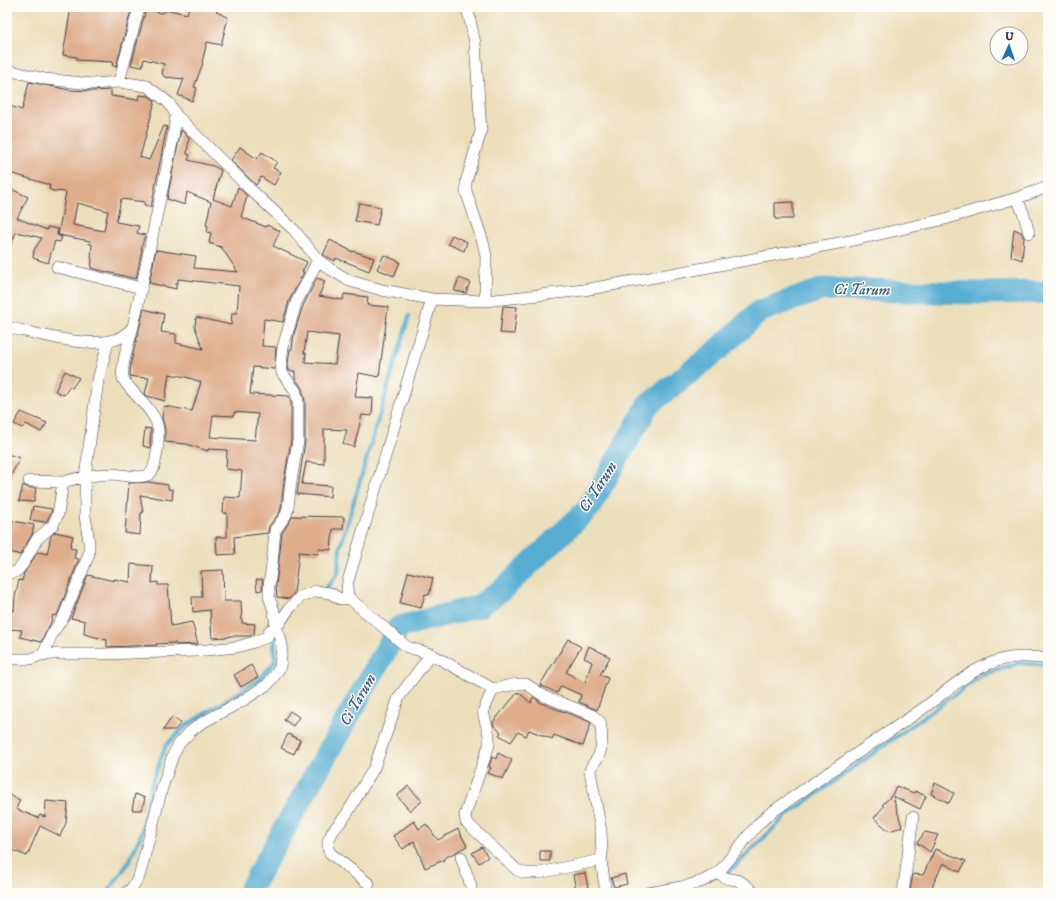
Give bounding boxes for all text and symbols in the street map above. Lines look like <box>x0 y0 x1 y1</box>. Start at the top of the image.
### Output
north arrow <box>989 26 1029 66</box>
text: U <box>1005 30 1015 44</box>
water label: Ci Tarum <box>833 280 891 300</box>
water label: Ci Tarum <box>575 458 622 516</box>
water label: Ci Tarum <box>336 670 381 729</box>

